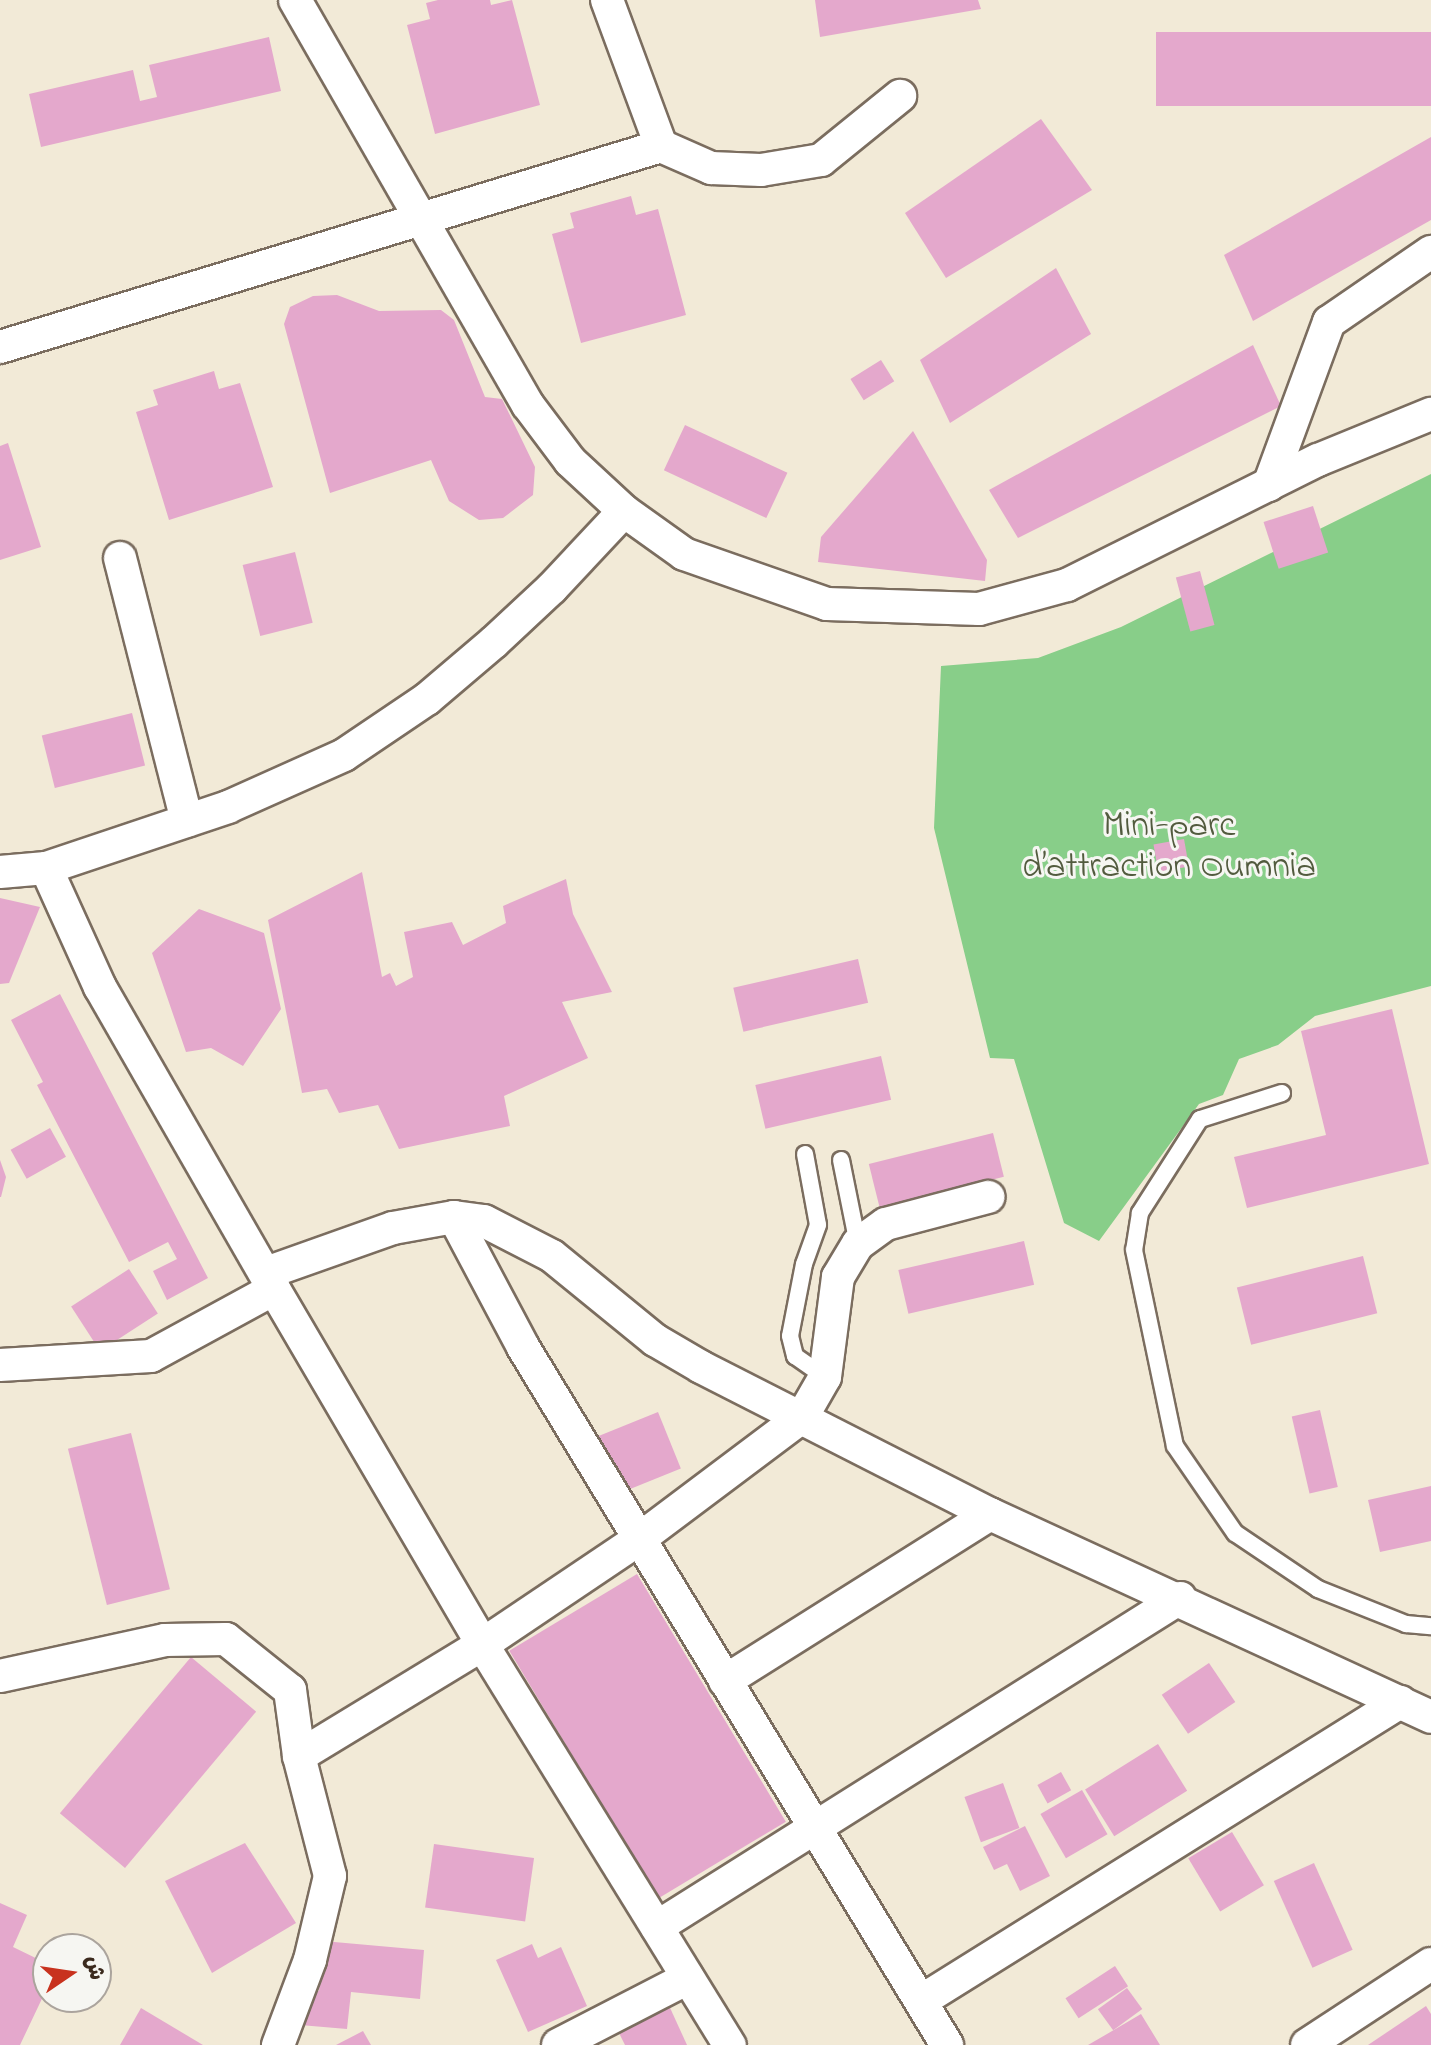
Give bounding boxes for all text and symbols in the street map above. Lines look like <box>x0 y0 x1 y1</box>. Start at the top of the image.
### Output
park label: Mini-parc d’attraction Oumnia <box>1022 804 1316 889</box>
north arrow <box>32 1933 112 2013</box>
text: ش <box>75 1953 112 1983</box>

